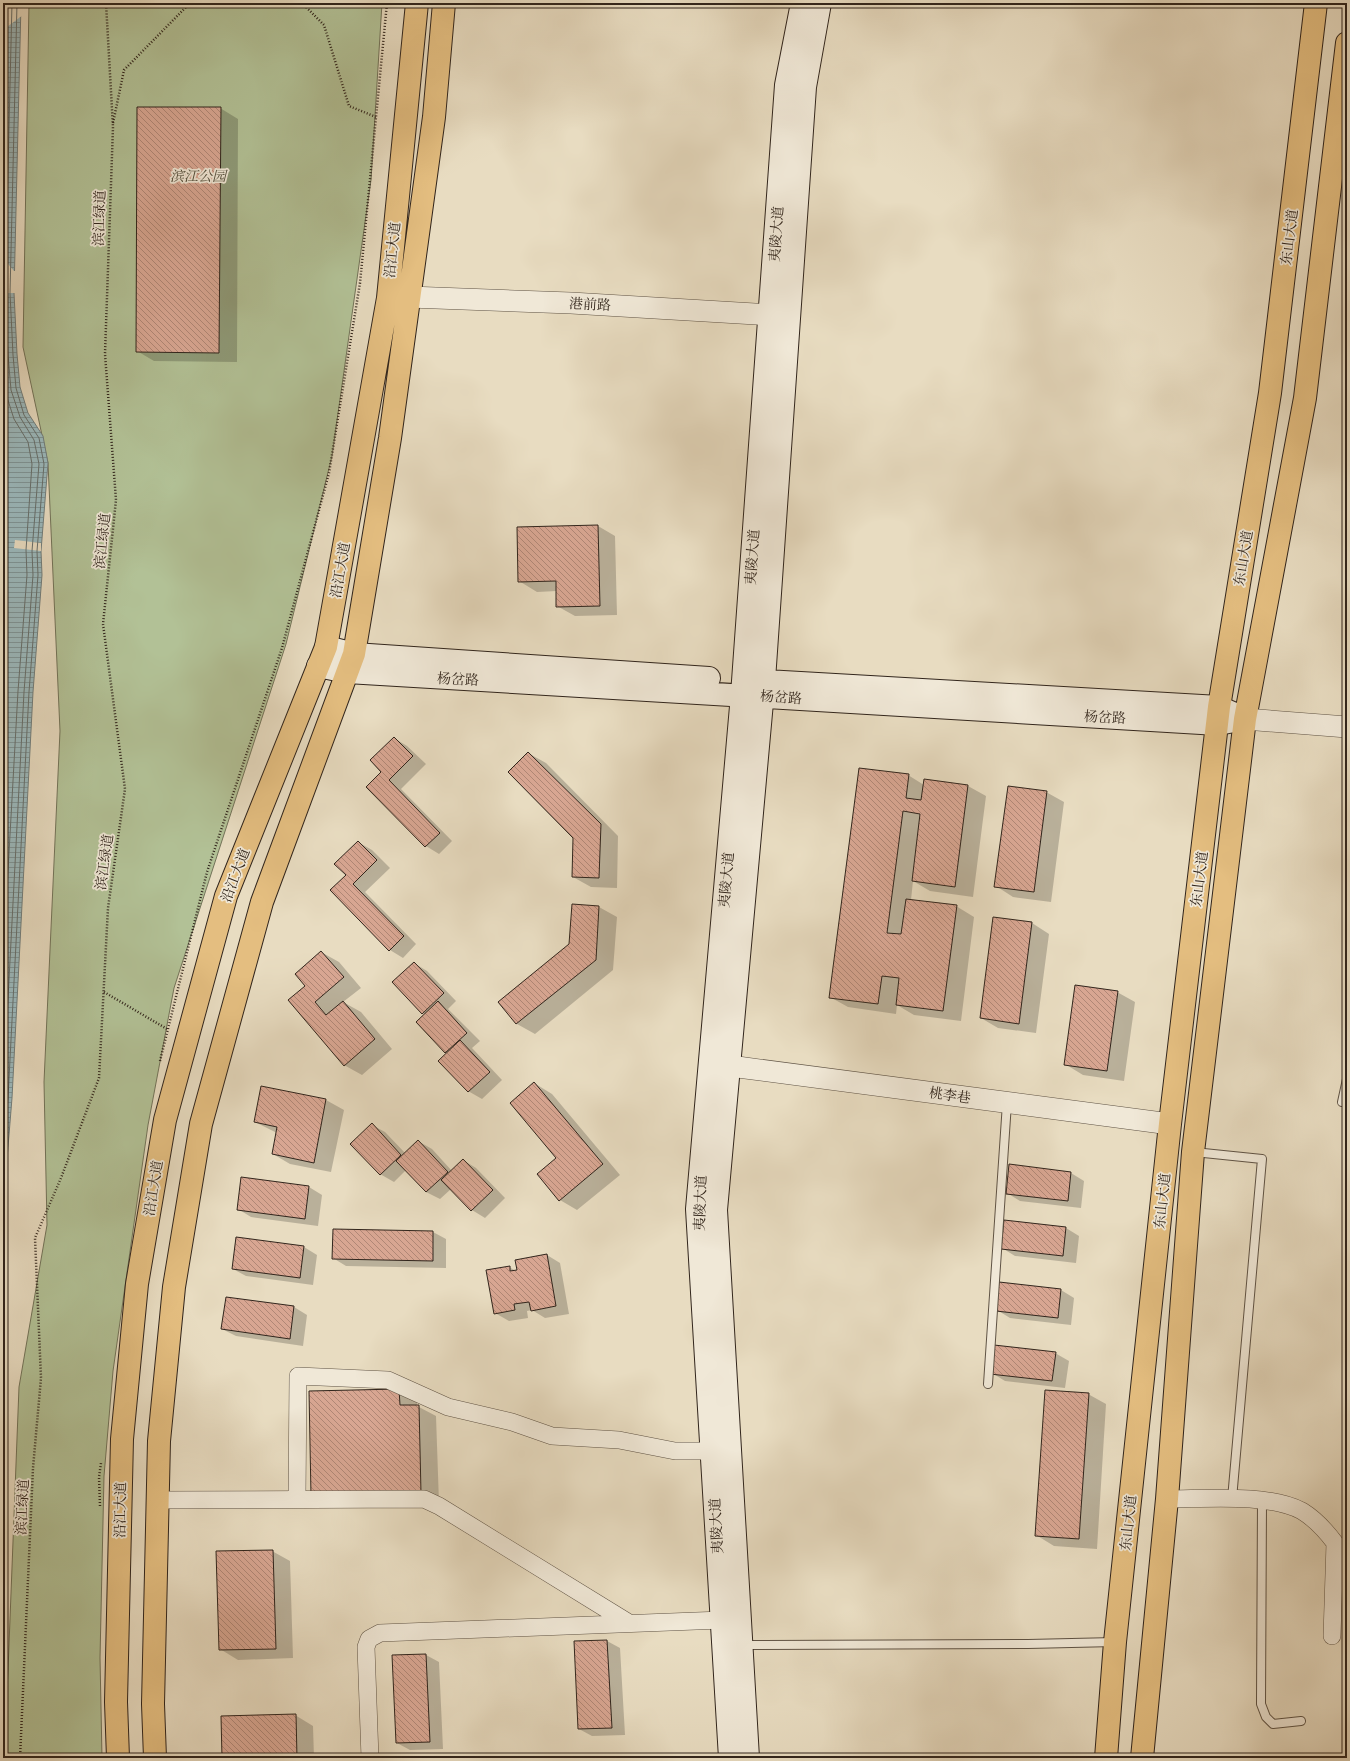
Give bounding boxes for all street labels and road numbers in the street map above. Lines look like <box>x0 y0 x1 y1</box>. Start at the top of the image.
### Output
street label: 滨江绿道 <box>89 190 110 246</box>
street label: 夷陵大道 <box>765 205 788 263</box>
street label: 东山大道 <box>1277 208 1302 266</box>
street label: 沿江大道 <box>380 221 405 279</box>
street label: 港前路 <box>569 294 611 315</box>
street label: 滨江绿道 <box>90 512 115 570</box>
street label: 夷陵大道 <box>741 528 764 586</box>
street label: 东山大道 <box>1230 529 1257 587</box>
street label: 沿江大道 <box>326 541 355 599</box>
street label: 杨岔路 <box>437 669 479 690</box>
street label: 杨岔路 <box>759 687 803 708</box>
street label: 杨岔路 <box>1084 707 1126 728</box>
street label: 滨江绿道 <box>91 833 118 891</box>
street label: 沿江大道 <box>217 846 254 905</box>
street label: 东山大道 <box>1187 850 1212 908</box>
street label: 夷陵大道 <box>715 851 738 909</box>
street label: 桃李巷 <box>928 1083 972 1108</box>
street label: 沿江大道 <box>140 1159 167 1217</box>
street label: 东山大道 <box>1150 1172 1175 1230</box>
street label: 夷陵大道 <box>690 1175 711 1231</box>
street label: 滨江绿道 <box>12 1479 33 1535</box>
street label: 沿江大道 <box>111 1482 130 1538</box>
street label: 东山大道 <box>1116 1494 1141 1552</box>
street label: 夷陵大道 <box>706 1498 727 1554</box>

